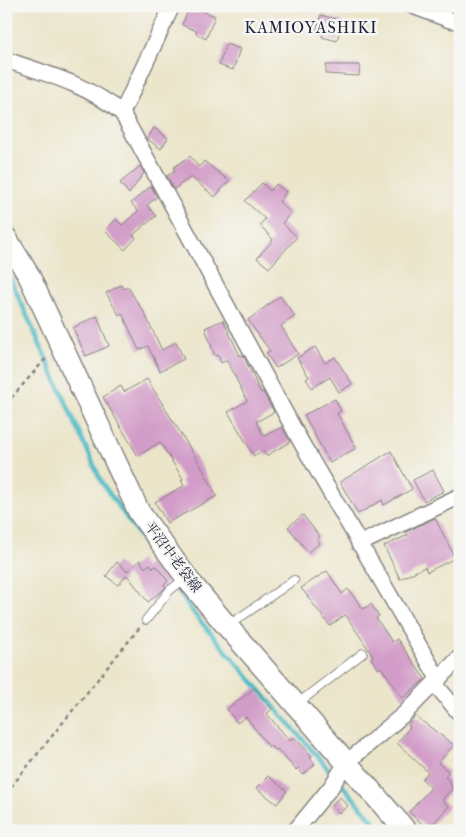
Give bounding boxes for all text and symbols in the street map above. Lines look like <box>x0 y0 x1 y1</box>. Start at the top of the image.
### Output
district label: KAMIOYASHIKI <box>245 18 377 37</box>
street label: 平沼中老袋線 <box>141 518 205 596</box>

